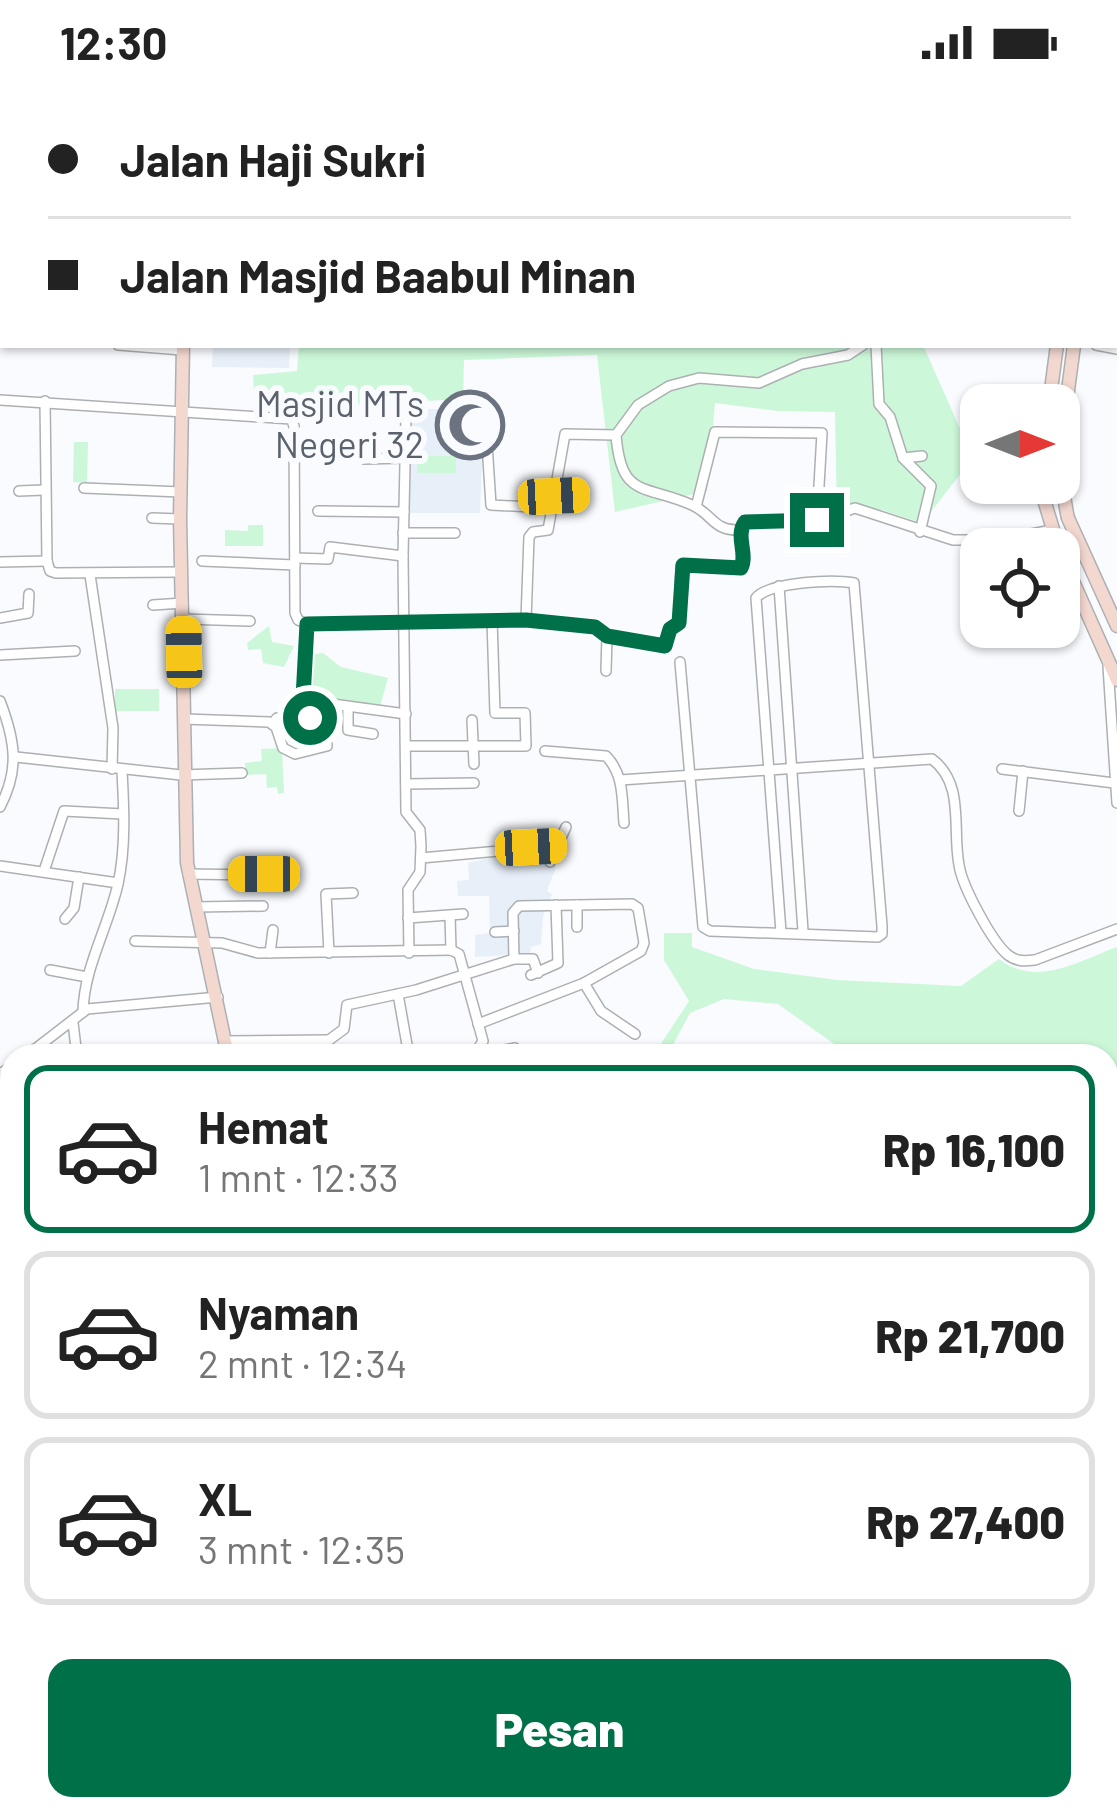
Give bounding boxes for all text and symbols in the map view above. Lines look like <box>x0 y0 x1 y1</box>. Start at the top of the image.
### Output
text: 12:30 <box>60 15 167 69</box>
text: Jalan Haji Sukri <box>120 132 426 186</box>
text: Jalan Masjid Baabul Minan <box>120 248 636 302</box>
place label: Masjid MTs Negeri 32 <box>256 381 424 465</box>
north arrow <box>960 384 1080 504</box>
map controls <box>960 384 1080 648</box>
mosque icon: Masjid MTs Negeri 32 <box>435 390 505 460</box>
car <box>517 476 591 516</box>
route end <box>790 493 844 547</box>
button: locate <box>960 528 1080 648</box>
car <box>165 616 203 688</box>
route start <box>283 691 337 745</box>
car <box>494 827 568 867</box>
car <box>228 856 300 892</box>
icon: car <box>54 1095 162 1203</box>
text: Hemat <box>198 1099 329 1153</box>
text: Rp 16,100 <box>883 1122 1065 1176</box>
text: 1 mnt · 12:33 <box>198 1153 399 1200</box>
icon: car <box>54 1281 162 1389</box>
text: Nyaman <box>198 1285 359 1339</box>
text: Rp 21,700 <box>875 1308 1065 1362</box>
text: 2 mnt · 12:34 <box>198 1339 407 1386</box>
icon: car <box>54 1467 162 1575</box>
text: XL <box>198 1471 252 1525</box>
text: Rp 27,400 <box>866 1494 1065 1548</box>
text: 3 mnt · 12:35 <box>198 1525 405 1572</box>
button: Pesan <box>48 1659 1071 1797</box>

